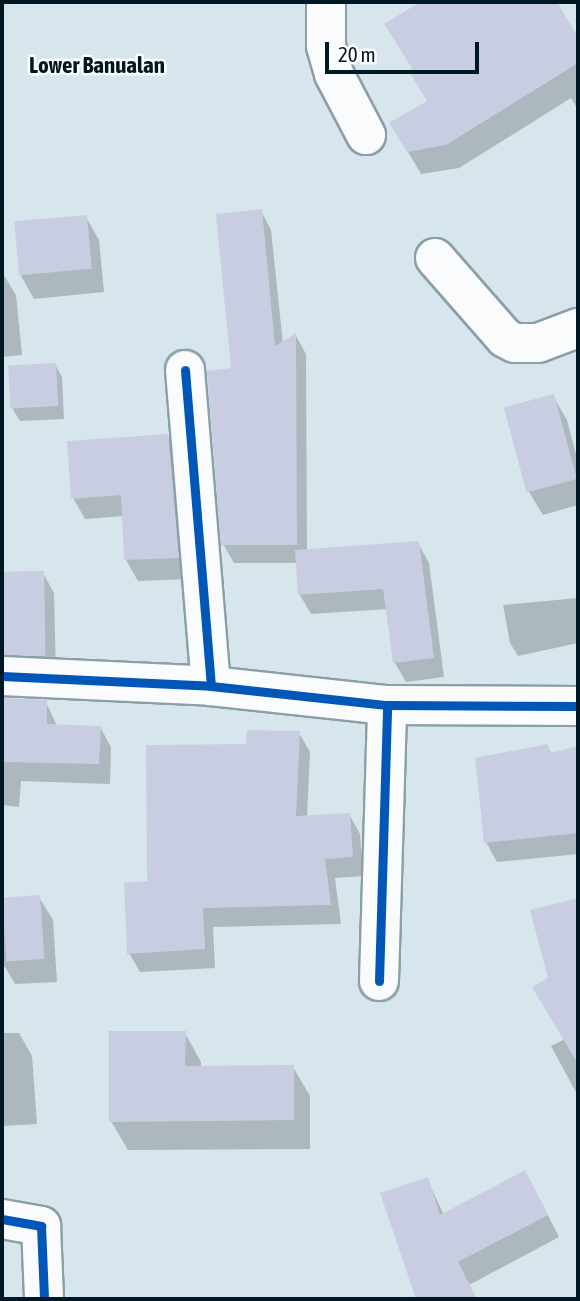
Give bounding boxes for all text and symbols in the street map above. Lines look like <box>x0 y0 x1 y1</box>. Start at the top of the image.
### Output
scale bar <box>328 28 482 72</box>
text: 20 m <box>338 42 376 66</box>
district label: Lower Banualan <box>29 51 165 79</box>

